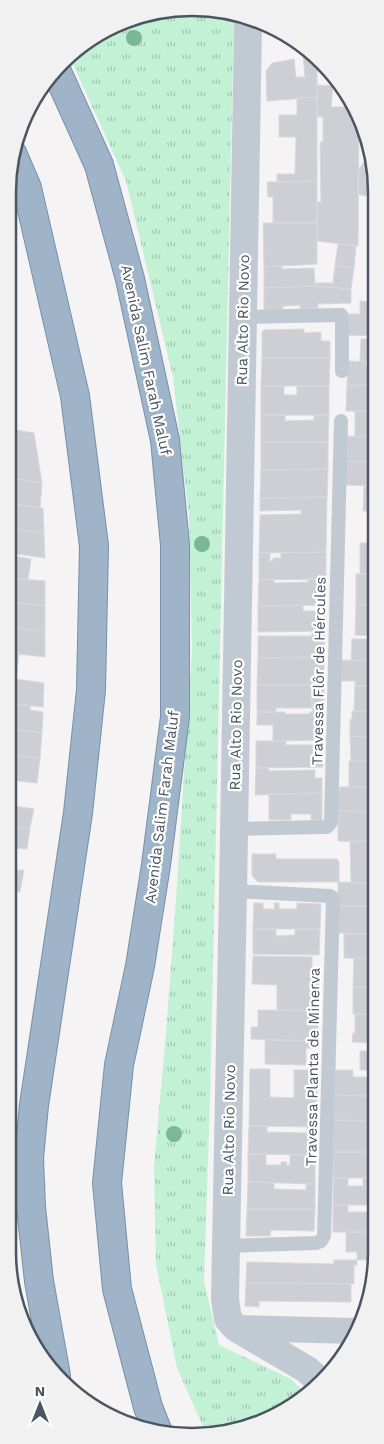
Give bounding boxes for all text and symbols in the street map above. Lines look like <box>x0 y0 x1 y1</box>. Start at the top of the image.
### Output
street label: Rua Alto Rio Novo <box>233 254 253 386</box>
street label: Avenida Salim Farah Maluf <box>117 263 175 457</box>
street label: Travessa Flôr de Hércules <box>308 576 330 766</box>
street label: Rua Alto Rio Novo <box>226 659 246 791</box>
street label: Avenida Salim Farah Maluf <box>141 709 183 905</box>
street label: Travessa Planta de Minerva <box>302 967 324 1167</box>
street label: Rua Alto Rio Novo <box>219 1064 239 1196</box>
north arrow <box>15 1379 65 1429</box>
text: N <box>35 1383 45 1399</box>

